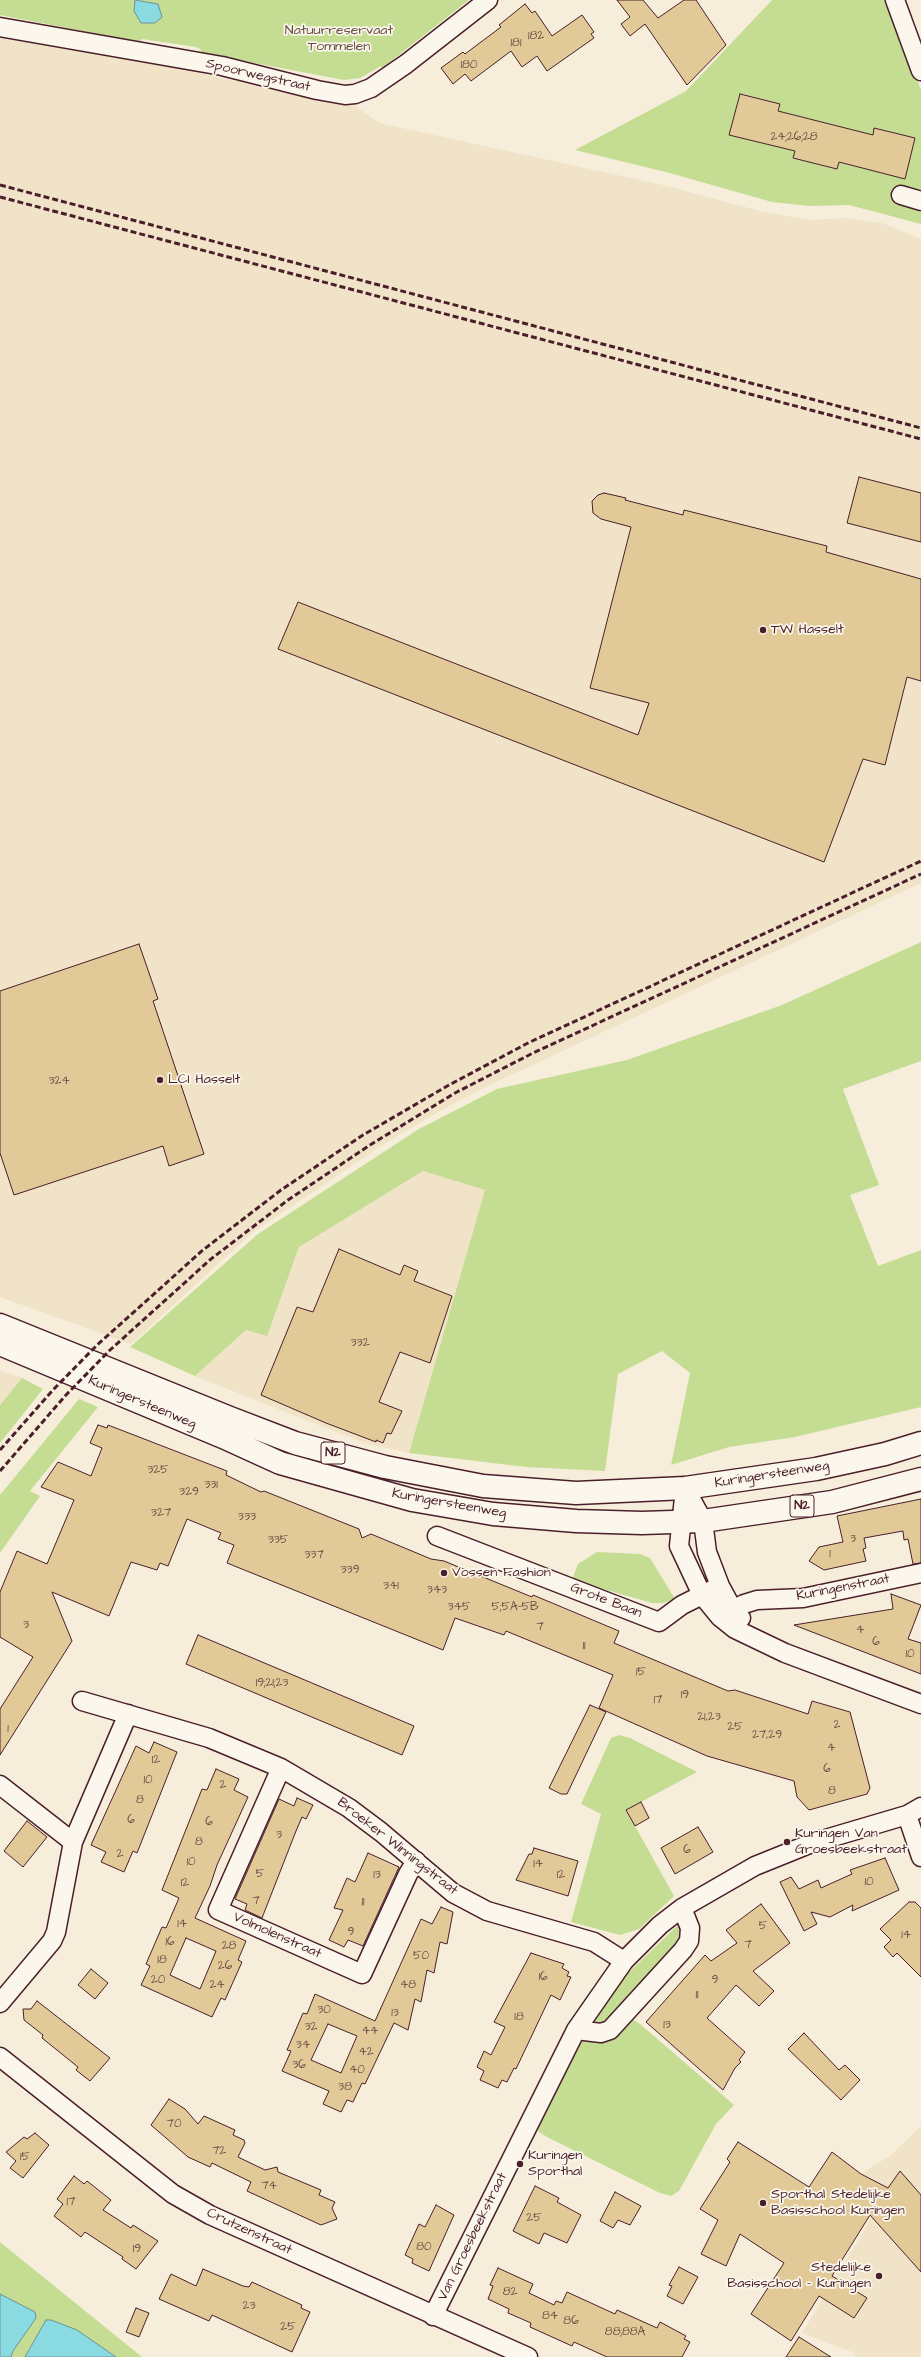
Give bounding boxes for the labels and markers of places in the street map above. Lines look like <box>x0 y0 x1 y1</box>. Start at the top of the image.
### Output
place label: TW Hasselt <box>771 622 844 638</box>
marker: TW Hasselt <box>758 625 768 635</box>
place label: LCI Hasselt <box>168 1072 240 1088</box>
marker: LCI Hasselt <box>155 1075 165 1085</box>
place label: Vossen Fashion <box>452 1565 551 1581</box>
marker: Vossen Fashion <box>439 1568 449 1578</box>
place label: Kuringen Van Groesbeekstraat <box>795 1826 907 1858</box>
marker: Kuringen Van Groesbeekstraat <box>782 1837 792 1847</box>
place label: Kuringen Sporthal <box>528 2148 582 2180</box>
marker: Kuringen Sporthal <box>515 2159 525 2169</box>
place label: Sporthal Stedelijke Basisschool Kuringen <box>771 2187 905 2220</box>
marker: Sporthal Stedelijke Basisschool Kuringen <box>758 2198 768 2208</box>
place label: Stedelijke Basisschool - Kuringen <box>727 2260 871 2292</box>
marker: Stedelijke Basisschool - Kuringen <box>874 2271 884 2281</box>

